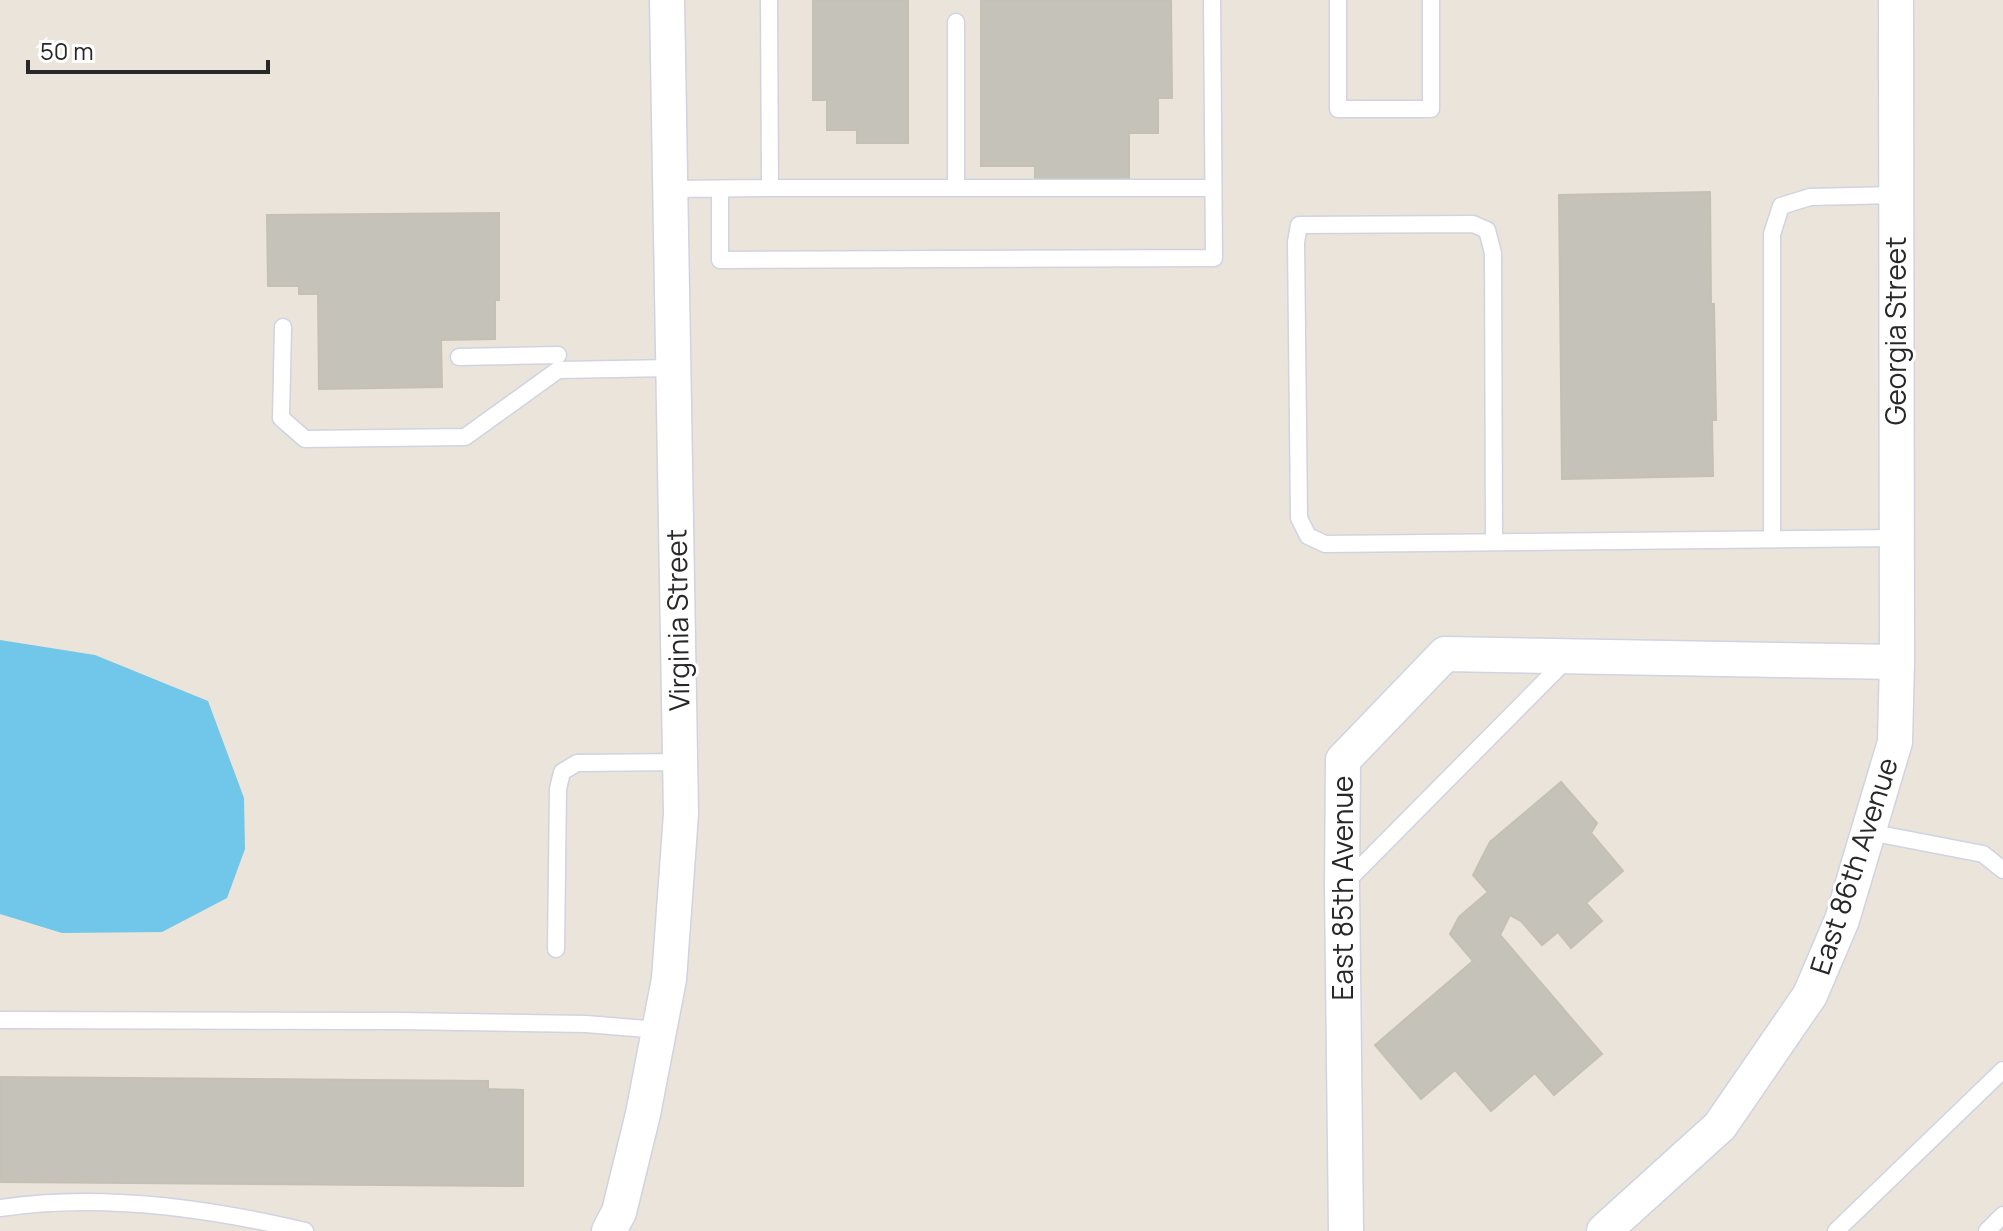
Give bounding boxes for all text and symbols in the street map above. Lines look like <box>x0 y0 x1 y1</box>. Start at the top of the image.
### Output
scale bar <box>28 24 268 74</box>
text: 50 m <box>40 34 94 67</box>
street label: Georgia Street <box>1876 237 1914 425</box>
street label: Virginia Street <box>656 529 698 711</box>
street label: East 86th Avenue <box>1800 752 1906 979</box>
street label: East 85th Avenue <box>1323 776 1361 1000</box>

